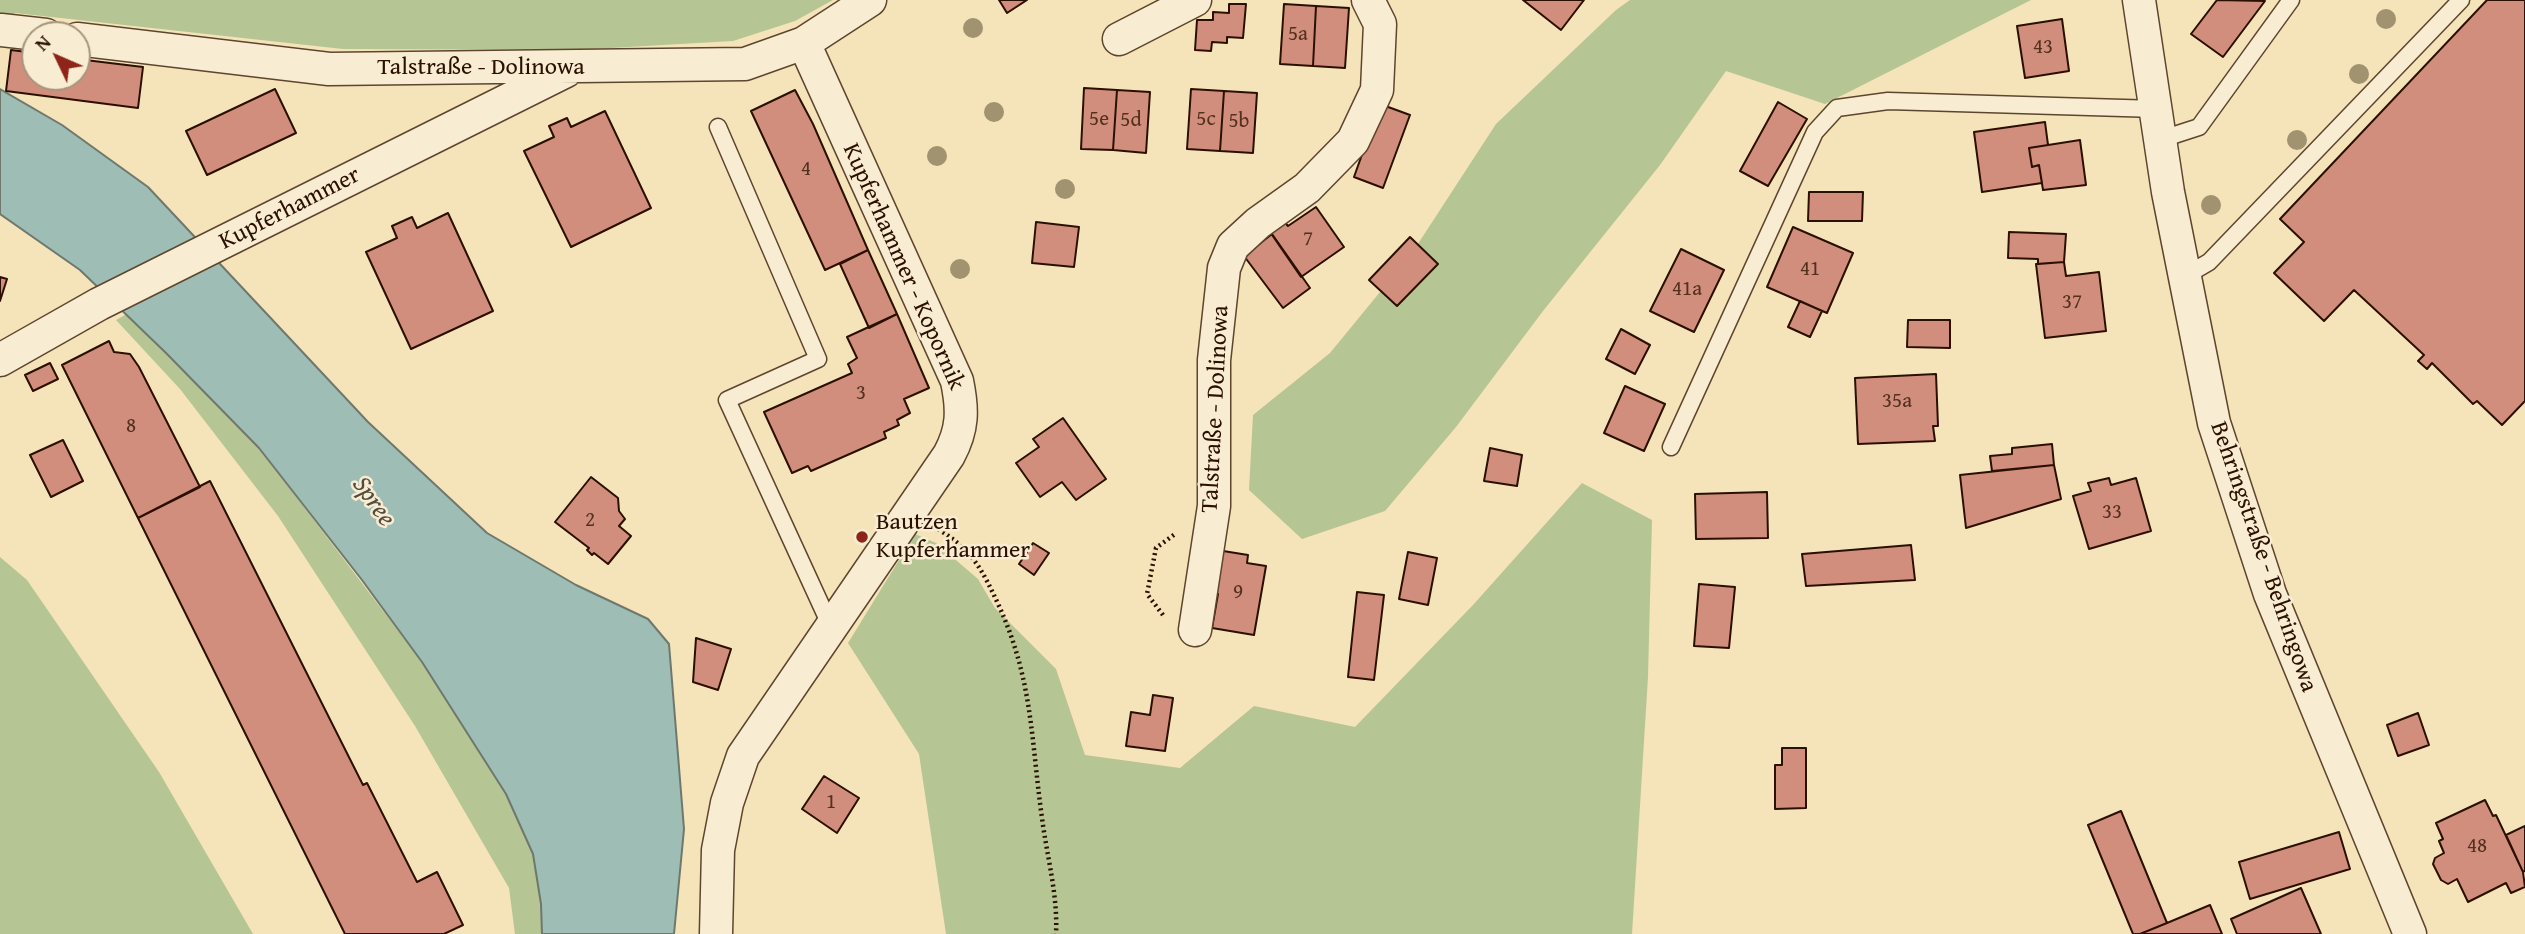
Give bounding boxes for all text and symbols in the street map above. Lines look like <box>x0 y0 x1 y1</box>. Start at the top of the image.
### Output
north arrow <box>21 21 91 91</box>
house number: 5a <box>1288 22 1308 48</box>
text: N <box>28 29 57 57</box>
house number: 43 <box>2033 35 2053 61</box>
street label: Talstraße - Dolinowa <box>377 54 585 82</box>
house number: 5e <box>1089 107 1109 133</box>
house number: 5c <box>1196 107 1216 133</box>
house number: 5d <box>1120 108 1142 134</box>
house number: 5b <box>1229 109 1249 135</box>
street label: Kupferhammer - Kopornik <box>836 139 970 395</box>
house number: 4 <box>801 157 811 183</box>
street label: Kupferhammer <box>215 161 365 257</box>
house number: 7 <box>1303 227 1313 253</box>
house number: 41 <box>1800 257 1820 283</box>
house number: 41a <box>1672 277 1702 303</box>
house number: 37 <box>2062 290 2082 316</box>
street label: Talstraße - Dolinowa <box>1196 305 1236 513</box>
house number: 3 <box>856 381 866 407</box>
house number: 35a <box>1882 389 1912 415</box>
house number: 8 <box>126 414 136 440</box>
street label: Behringstraße - Behringowa <box>2203 418 2323 696</box>
water label: Spree <box>345 471 401 533</box>
house number: 33 <box>2102 500 2122 526</box>
house number: 2 <box>585 508 595 534</box>
place label: Bautzen Kupferhammer <box>876 509 1030 565</box>
marker: Bautzen Kupferhammer <box>854 529 870 545</box>
house number: 9 <box>1233 580 1243 606</box>
house number: 1 <box>826 790 836 816</box>
house number: 48 <box>2467 834 2487 860</box>

